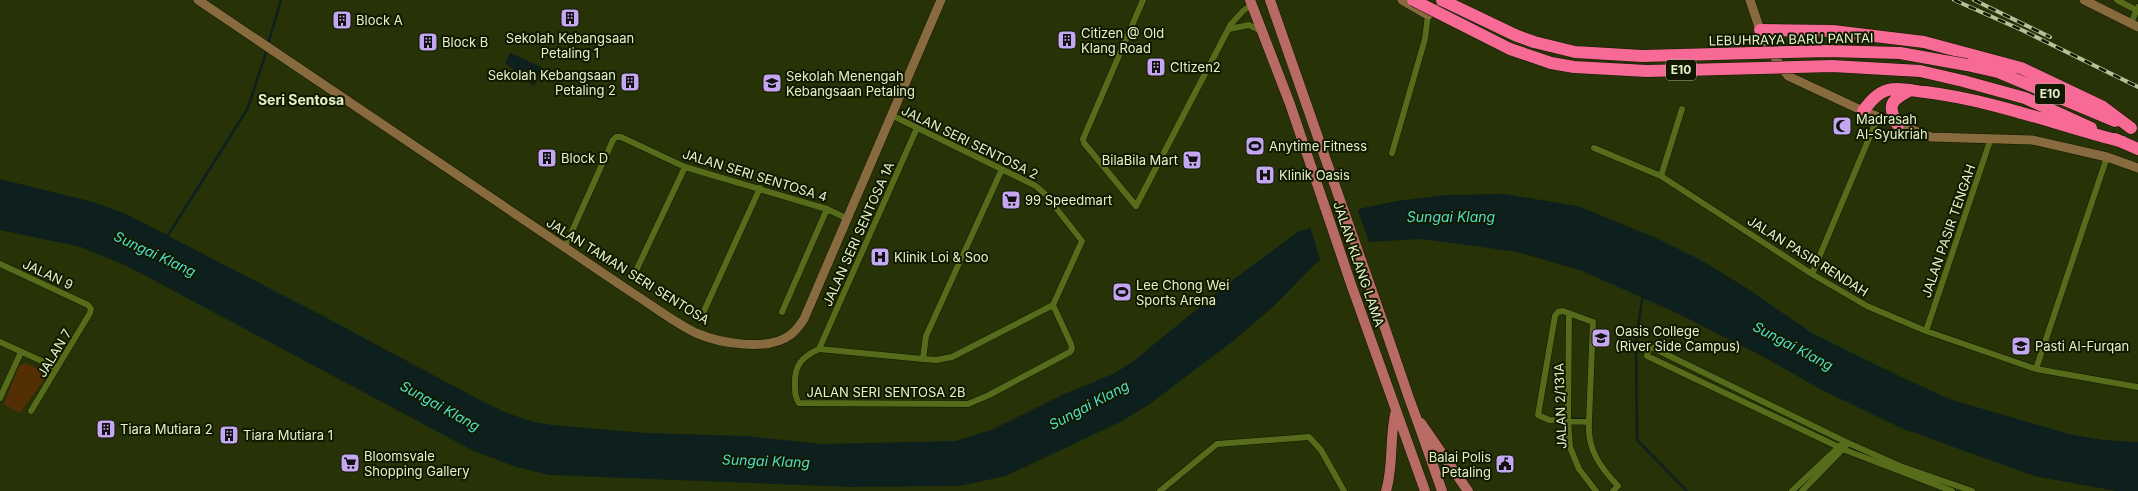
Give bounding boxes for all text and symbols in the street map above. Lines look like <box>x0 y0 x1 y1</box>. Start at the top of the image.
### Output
building icon: Sekolah Kebangsaan Petaling 1 <box>559 7 581 29</box>
building icon: Block A <box>331 9 353 31</box>
place label: Block A <box>356 12 403 28</box>
place label: Citizen @ Old Klang Road <box>1081 25 1164 56</box>
building icon: Citizen @ Old Klang Road <box>1056 29 1078 51</box>
place label: Sekolah Kebangsaan Petaling 1 <box>506 30 634 61</box>
street label: LEBUHRAYA BARU PANTAI <box>1708 30 1874 48</box>
building icon: Block B <box>417 31 439 53</box>
place label: Block B <box>442 34 488 50</box>
building icon: CItizen2 <box>1145 56 1167 78</box>
place label: CItizen2 <box>1170 59 1221 75</box>
road number: E10 <box>1666 60 1696 80</box>
place label: Sekolah Kebangsaan Petaling 2 <box>488 67 616 98</box>
place label: Sekolah Menengah Kebangsaan Petaling <box>786 68 915 99</box>
building icon: Sekolah Kebangsaan Petaling 2 <box>619 71 641 93</box>
school or university icon: Sekolah Menengah Kebangsaan Petaling <box>761 72 783 94</box>
road number: E10 <box>2035 84 2065 104</box>
district label: Seri Sentosa <box>258 91 344 108</box>
street label: JALAN SERI SENTOSA 2 <box>899 102 1041 182</box>
place label: Madrasah Al-Syukriah <box>1856 111 1928 142</box>
mosque icon: Madrasah Al-Syukriah <box>1831 115 1853 137</box>
sports icon: Anytime Fitness <box>1244 135 1266 157</box>
place label: Anytime Fitness <box>1269 138 1367 154</box>
street label: JALAN SERI SENTOSA 4 <box>681 145 829 205</box>
building icon: Block D <box>536 147 558 169</box>
supermarket icon: BilaBila Mart <box>1181 149 1203 171</box>
place label: Block D <box>561 150 608 166</box>
place label: BilaBila Mart <box>1102 152 1178 168</box>
street label: JALAN SERI SENTOSA 1A <box>819 159 897 309</box>
street label: JALAN PASIR TENGAH <box>1918 162 1978 300</box>
hospital icon: Klinik Oasis <box>1254 164 1276 186</box>
place label: Klinik Oasis <box>1279 167 1350 183</box>
supermarket icon: 99 Speedmart <box>1000 189 1022 211</box>
place label: 99 Speedmart <box>1025 192 1112 208</box>
street label: JALAN KLANG LAMA <box>1330 199 1388 329</box>
water label: Sungai Klang <box>1407 208 1496 225</box>
street label: JALAN PASIR RENDAH <box>1745 212 1871 300</box>
street label: JALAN TAMAN SERI SENTOSA <box>544 214 712 328</box>
water label: Sungai Klang <box>112 227 199 280</box>
hospital icon: Klinik Loi & Soo <box>869 246 891 268</box>
place label: Klinik Loi & Soo <box>894 249 989 265</box>
street label: JALAN 9 <box>20 255 76 293</box>
place label: Lee Chong Wei Sports Arena <box>1136 277 1229 308</box>
sports icon: Lee Chong Wei Sports Arena <box>1111 281 1133 303</box>
water label: Sungai Klang <box>1750 317 1837 374</box>
place label: Oasis College (River Side Campus) <box>1615 323 1741 354</box>
street label: JALAN 7 <box>33 326 75 380</box>
school or university icon: Oasis College (River Side Campus) <box>1590 327 1612 349</box>
school or university icon: Pasti Al-Furqan <box>2010 335 2032 357</box>
place label: Pasti Al-Furqan <box>2035 338 2129 354</box>
street label: JALAN 2/131A <box>1551 363 1569 449</box>
water label: Sungai Klang <box>1046 376 1132 433</box>
water label: Sungai Klang <box>398 377 483 435</box>
street label: JALAN SERI SENTOSA 2B <box>807 384 965 400</box>
building icon: Tiara Mutiara 2 <box>95 418 117 440</box>
place label: Tiara Mutiara 2 <box>120 421 213 437</box>
building icon: Tiara Mutiara 1 <box>218 424 240 446</box>
place label: Tiara Mutiara 1 <box>243 427 333 443</box>
place label: Bloomsvale Shopping Gallery <box>364 448 469 479</box>
place label: Balai Polis Petaling <box>1429 449 1491 480</box>
water label: Sungai Klang <box>722 450 811 471</box>
supermarket icon: Bloomsvale Shopping Gallery <box>339 452 361 474</box>
public building icon: Balai Polis Petaling <box>1494 453 1516 475</box>

